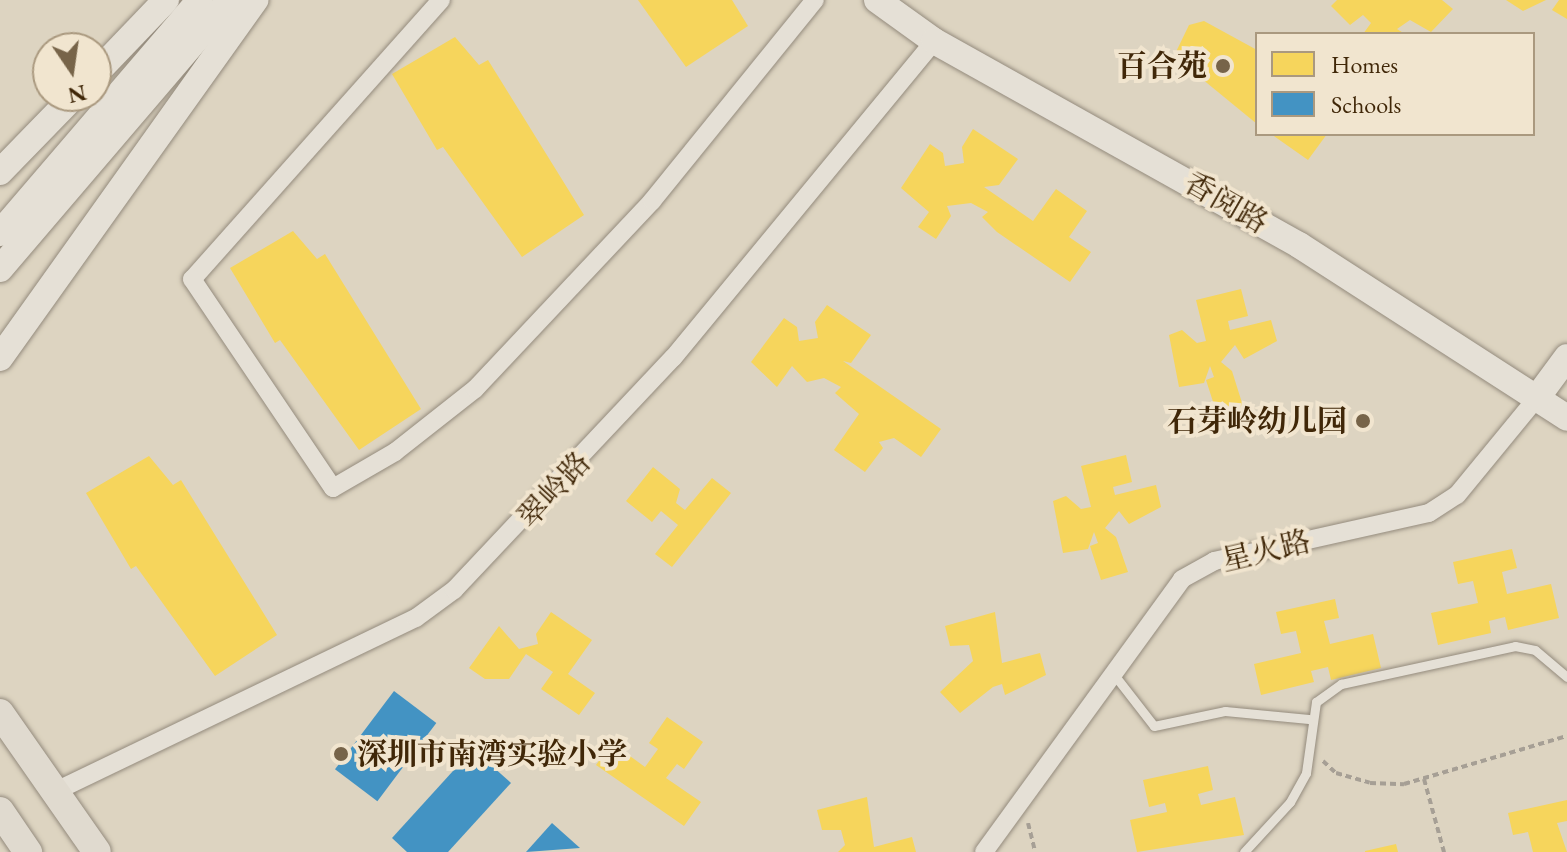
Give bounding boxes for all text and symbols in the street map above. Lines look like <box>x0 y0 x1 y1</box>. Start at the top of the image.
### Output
north arrow <box>32 32 112 112</box>
legend <box>1255 32 1535 136</box>
place label: 百合苑 <box>1117 48 1207 84</box>
text: Homes <box>1331 49 1398 80</box>
marker: 百合苑 <box>1214 57 1232 75</box>
text: N <box>65 78 89 110</box>
text: Schools <box>1331 89 1401 120</box>
street label: 香阅路 <box>1178 165 1274 241</box>
place label: 石芽岭幼儿园 <box>1167 403 1347 439</box>
marker: 石芽岭幼儿园 <box>1354 412 1372 430</box>
street label: 翠岭路 <box>510 445 598 535</box>
street label: 星火路 <box>1218 523 1314 579</box>
place label: 深圳市南湾实验小学 <box>357 736 627 772</box>
marker: 深圳市南湾实验小学 <box>332 745 350 763</box>

